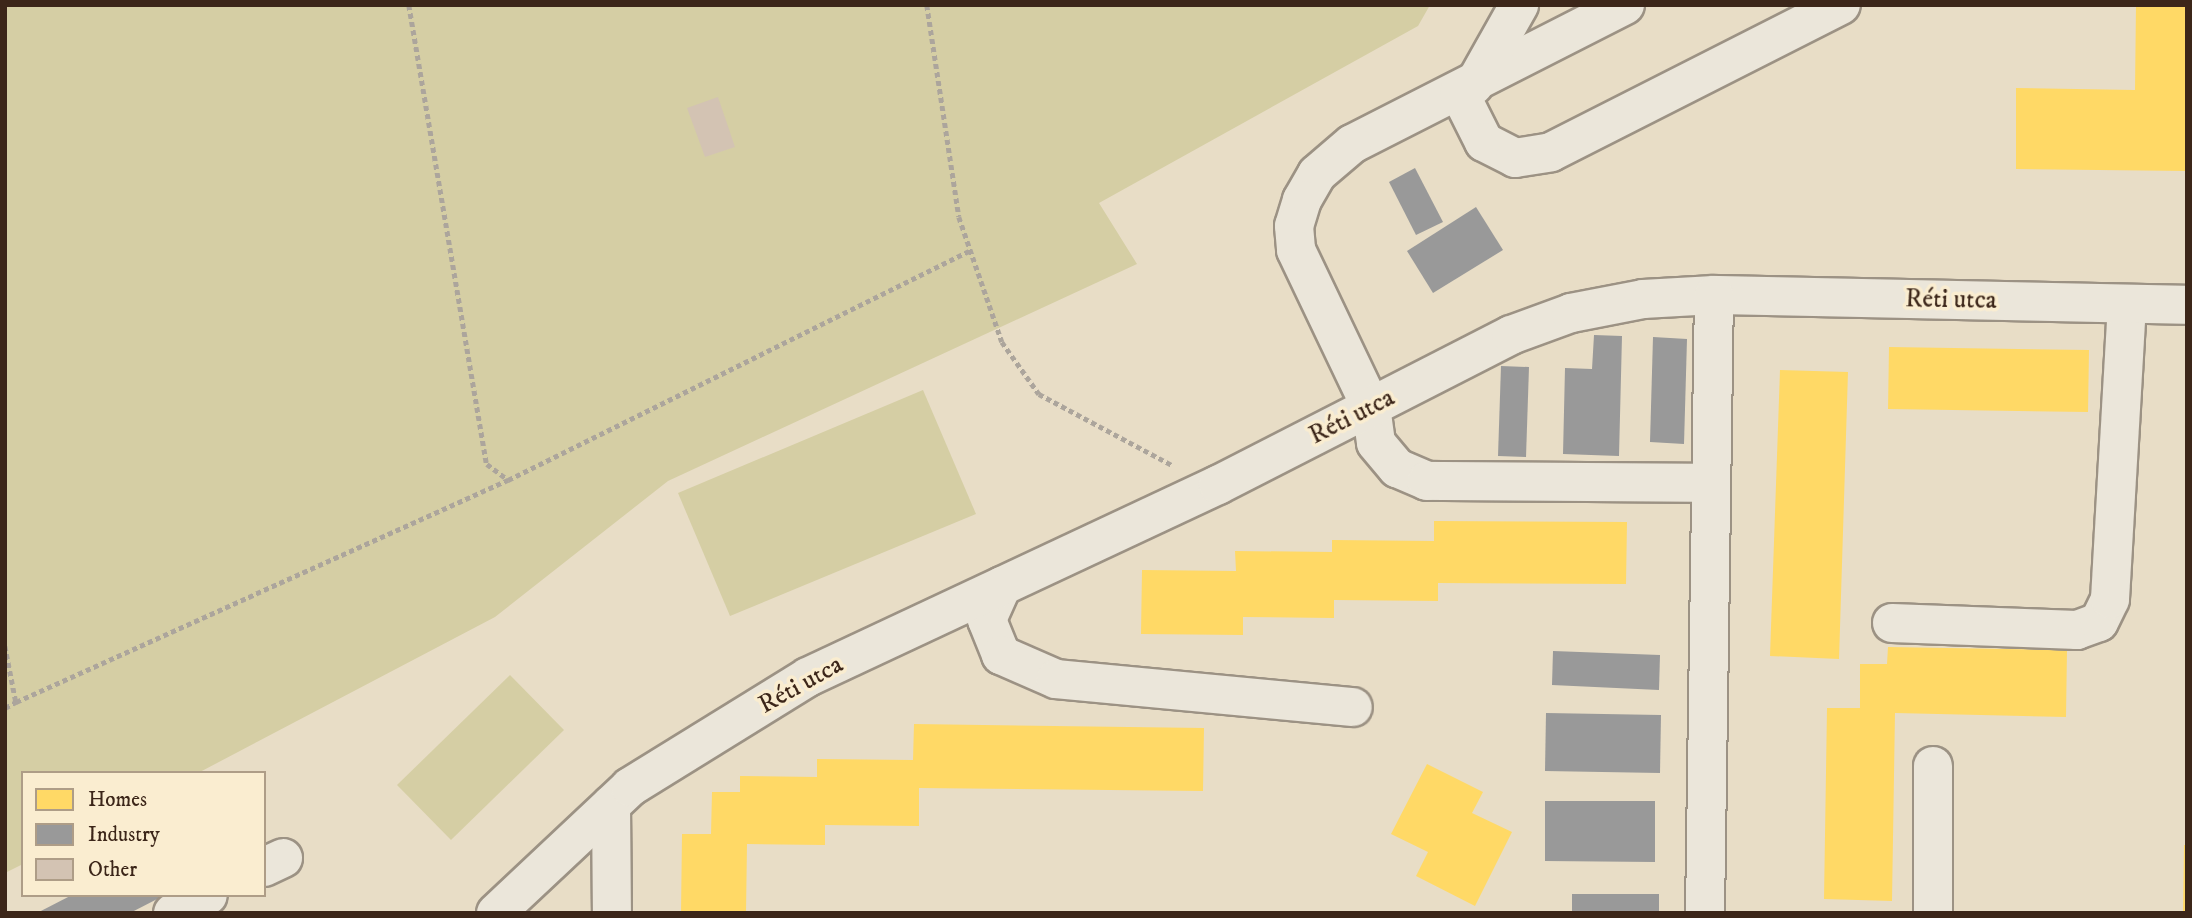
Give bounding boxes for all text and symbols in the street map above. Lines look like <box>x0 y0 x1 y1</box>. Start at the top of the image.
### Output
street label: Réti utca <box>1905 284 1997 316</box>
street label: Réti utca <box>1304 382 1400 452</box>
street label: Réti utca <box>753 649 849 721</box>
legend <box>21 771 266 897</box>
text: Homes <box>88 787 147 813</box>
text: Industry <box>88 822 160 848</box>
text: Other <box>88 857 137 883</box>

